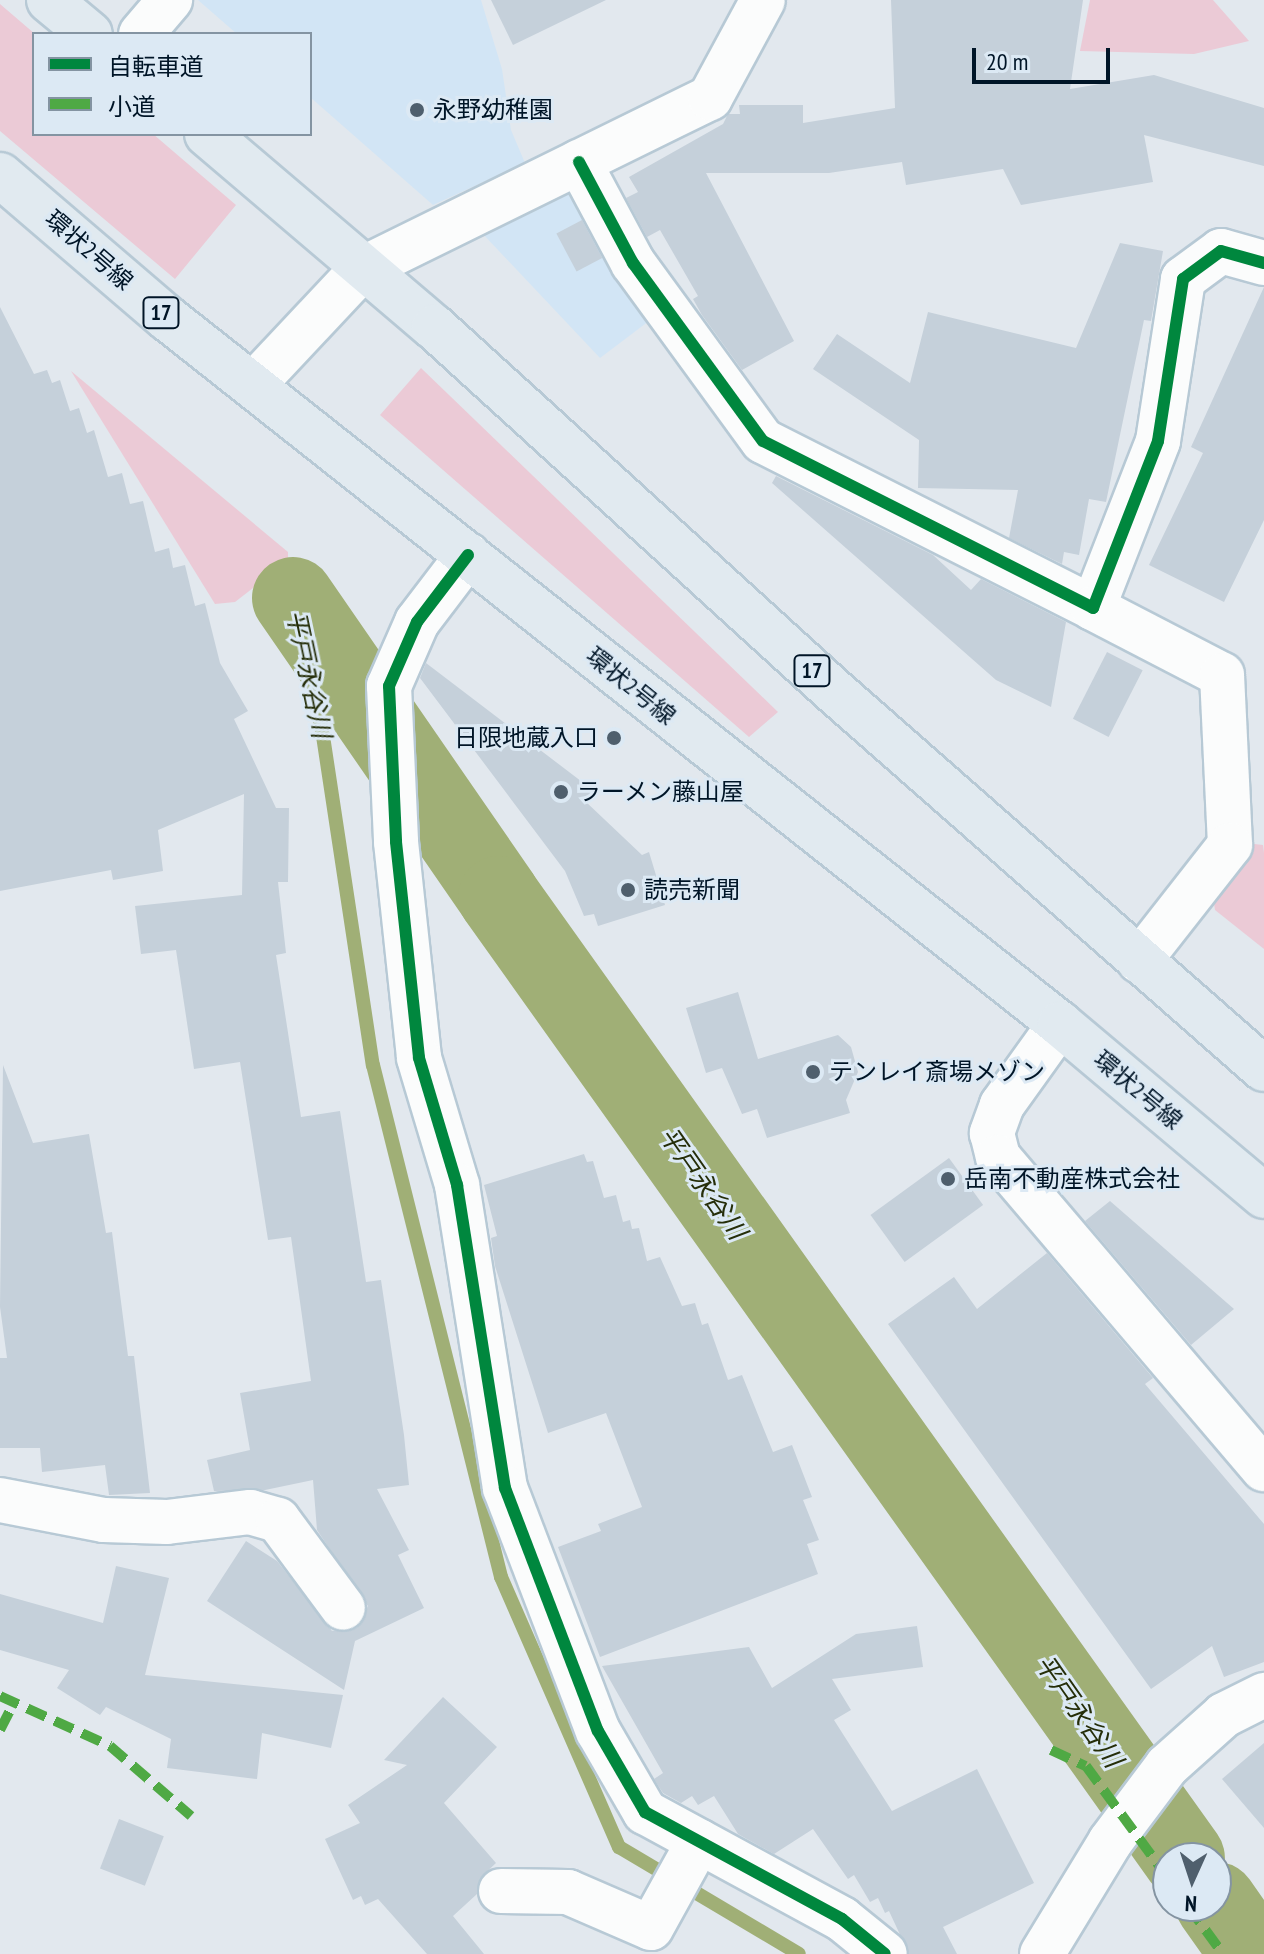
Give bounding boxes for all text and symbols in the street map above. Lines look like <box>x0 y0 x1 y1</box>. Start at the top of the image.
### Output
legend <box>32 32 312 136</box>
scale bar <box>976 32 1114 82</box>
text: 20 m <box>986 46 1028 77</box>
text: 自転車道 <box>108 51 204 82</box>
text: 小道 <box>108 91 156 122</box>
place label: 永野幼稚園 <box>433 96 553 124</box>
marker: 永野幼稚園 <box>408 101 426 119</box>
street label: 環状2号線 <box>39 204 139 296</box>
road number: 17 <box>141 295 181 331</box>
water label: 平戸永谷川 <box>280 607 338 741</box>
street label: 環状2号線 <box>580 641 682 731</box>
road number: 17 <box>792 653 832 689</box>
place label: 日限地蔵入口 <box>454 724 598 752</box>
marker: 日限地蔵入口 <box>605 729 623 747</box>
place label: ラーメン藤山屋 <box>577 778 745 806</box>
marker: ラーメン藤山屋 <box>552 783 570 801</box>
place label: 読売新聞 <box>644 876 740 904</box>
marker: 読売新聞 <box>619 881 637 899</box>
street label: 環状2号線 <box>1088 1045 1188 1135</box>
place label: テンレイ斎場メゾン <box>829 1058 1045 1086</box>
marker: テンレイ斎場メゾン <box>804 1063 822 1081</box>
water label: 平戸永谷川 <box>653 1121 753 1245</box>
place label: 岳南不動産株式会社 <box>964 1165 1180 1193</box>
marker: 岳南不動産株式会社 <box>939 1170 957 1188</box>
water label: 平戸永谷川 <box>1029 1649 1129 1773</box>
north arrow <box>1152 1842 1232 1922</box>
text: N <box>1184 1890 1198 1918</box>

